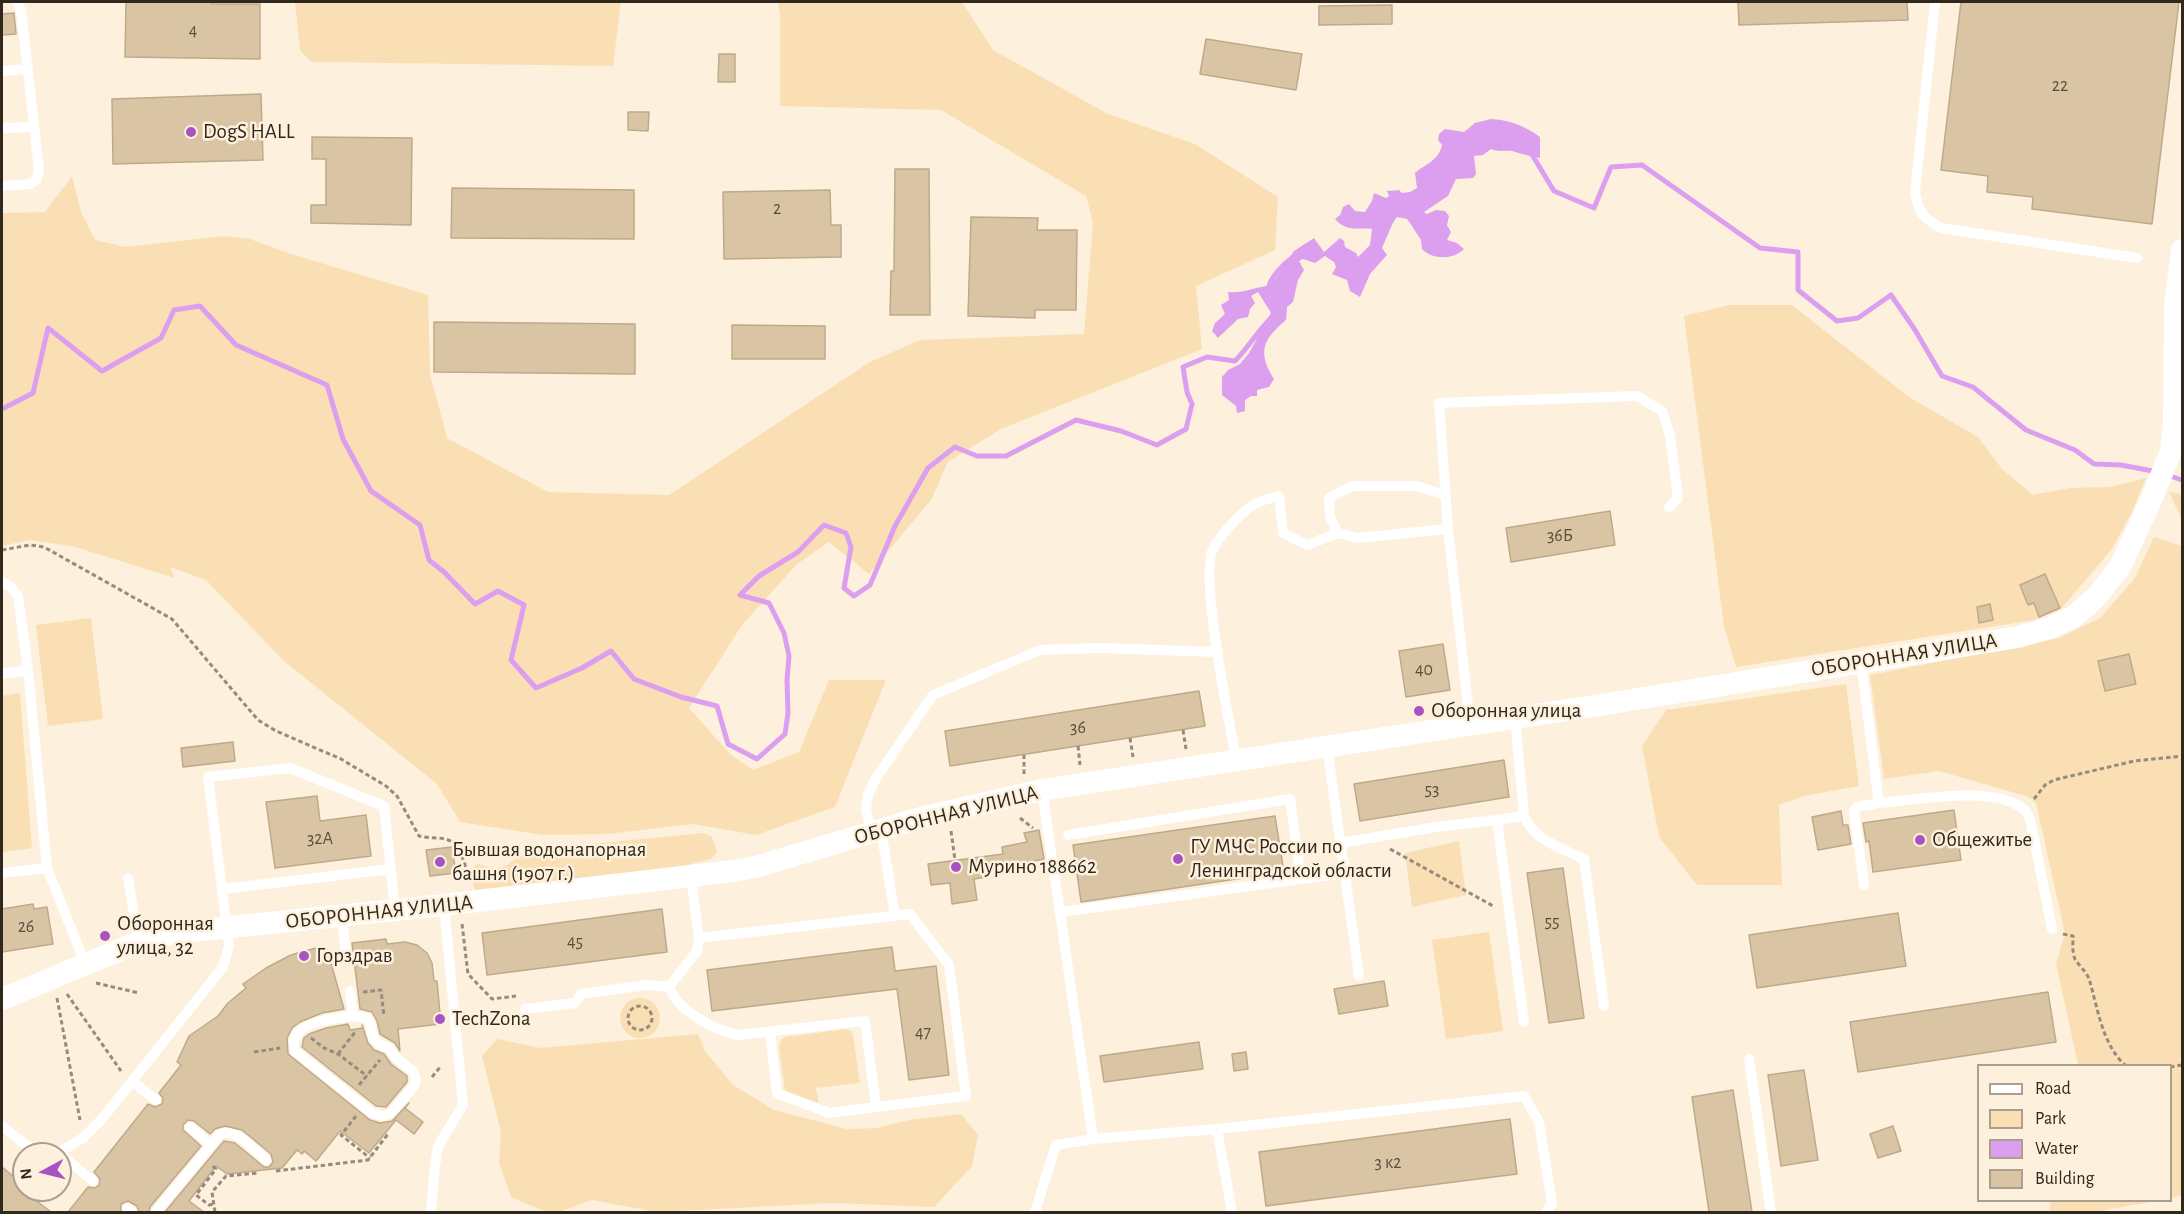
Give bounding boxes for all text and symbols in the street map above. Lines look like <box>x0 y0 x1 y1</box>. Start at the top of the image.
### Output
house number: 4 <box>189 20 197 42</box>
house number: 22 <box>2052 75 2068 97</box>
place label: DogS HALL <box>203 119 294 145</box>
marker: DogS HALL <box>184 125 198 139</box>
house number: 2 <box>773 198 781 220</box>
house number: 36Б <box>1547 525 1573 547</box>
street label: ОБОРОННАЯ УЛИЦА <box>1809 628 1999 682</box>
house number: 40 <box>1415 659 1433 681</box>
place label: Оборонная улица <box>1431 698 1581 724</box>
marker: Оборонная улица <box>1412 704 1426 718</box>
house number: 36 <box>1070 717 1086 739</box>
house number: 53 <box>1425 779 1439 801</box>
street label: ОБОРОННАЯ УЛИЦА <box>852 780 1040 850</box>
place label: Общежитье <box>1932 827 2032 853</box>
house number: 32А <box>307 828 333 850</box>
marker: Общежитье <box>1913 833 1927 847</box>
place label: ГУ МЧС России по Ленинградской области <box>1190 834 1392 884</box>
place label: Бывшая водонапорная башня (1907 г.) <box>452 837 646 887</box>
marker: ГУ МЧС России по Ленинградской области <box>1171 852 1185 866</box>
place label: Мурино 188662 <box>968 854 1096 880</box>
marker: Бывшая водонапорная башня (1907 г.) <box>433 855 447 869</box>
marker: Мурино 188662 <box>949 860 963 874</box>
street label: ОБОРОННАЯ УЛИЦА <box>284 890 474 934</box>
place label: Оборонная улица, 32 <box>117 911 214 961</box>
house number: 55 <box>1544 911 1560 933</box>
house number: 26 <box>18 916 34 938</box>
marker: Оборонная улица, 32 <box>98 929 112 943</box>
house number: 45 <box>567 931 583 953</box>
place label: Горздрав <box>316 943 393 969</box>
marker: Горздрав <box>297 949 311 963</box>
place label: TechZona <box>452 1006 531 1032</box>
marker: TechZona <box>433 1012 447 1026</box>
house number: 47 <box>915 1022 931 1044</box>
legend <box>1977 1064 2172 1202</box>
text: Road <box>2035 1080 2071 1098</box>
text: Park <box>2035 1110 2066 1128</box>
text: Water <box>2035 1140 2078 1158</box>
north arrow <box>12 1142 72 1202</box>
house number: 3 к2 <box>1375 1152 1401 1174</box>
text: N <box>18 1167 35 1180</box>
text: Building <box>2035 1170 2094 1188</box>

